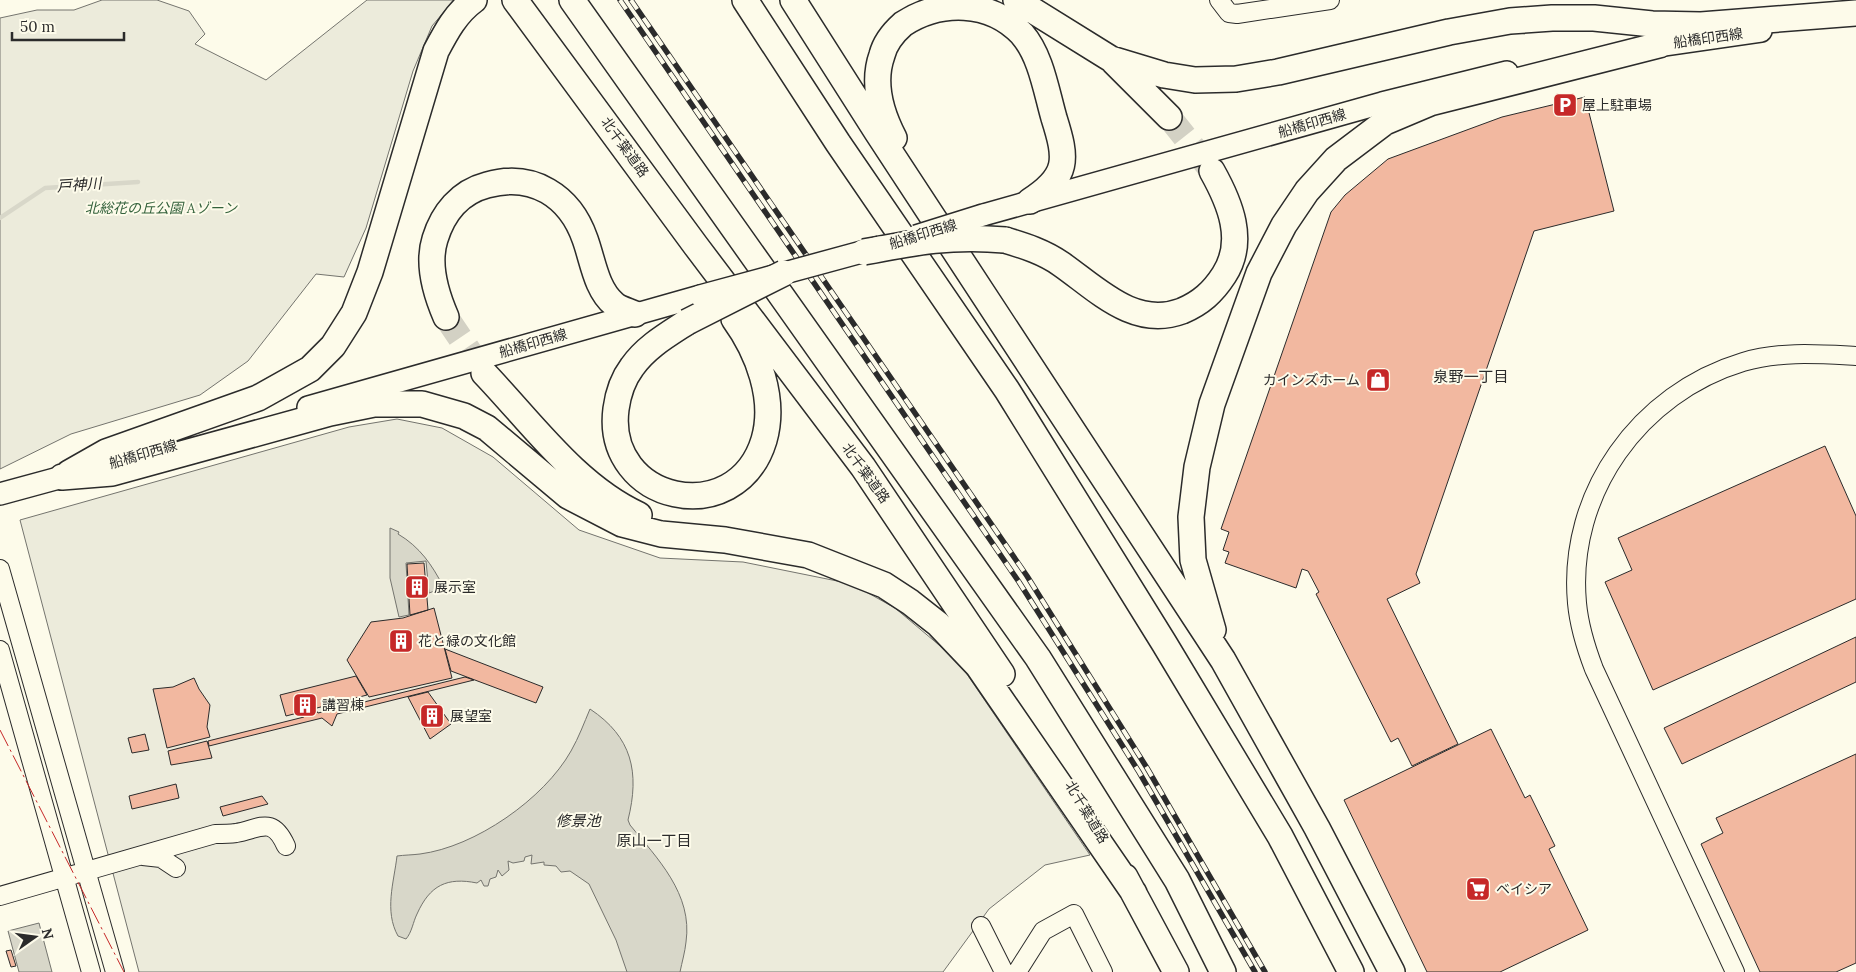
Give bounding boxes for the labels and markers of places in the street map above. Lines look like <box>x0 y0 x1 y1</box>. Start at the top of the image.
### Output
parking icon: 屋上駐車場 <box>1552 92 1578 118</box>
place label: 屋上駐車場 <box>1582 96 1652 114</box>
shop icon: カインズホーム <box>1365 367 1391 393</box>
place label: カインズホーム <box>1263 371 1360 389</box>
building icon: 展示室 <box>404 574 430 600</box>
place label: 展示室 <box>434 578 476 596</box>
building icon: 花と緑の文化館 <box>388 628 414 654</box>
place label: 花と緑の文化館 <box>418 632 516 650</box>
building icon: 講習棟 <box>292 692 318 718</box>
place label: 講習棟 <box>322 696 364 714</box>
building icon: 展望室 <box>419 703 445 729</box>
place label: 展望室 <box>450 707 492 725</box>
supermarket icon: ベイシア <box>1465 876 1491 902</box>
place label: ベイシア <box>1496 880 1552 898</box>

